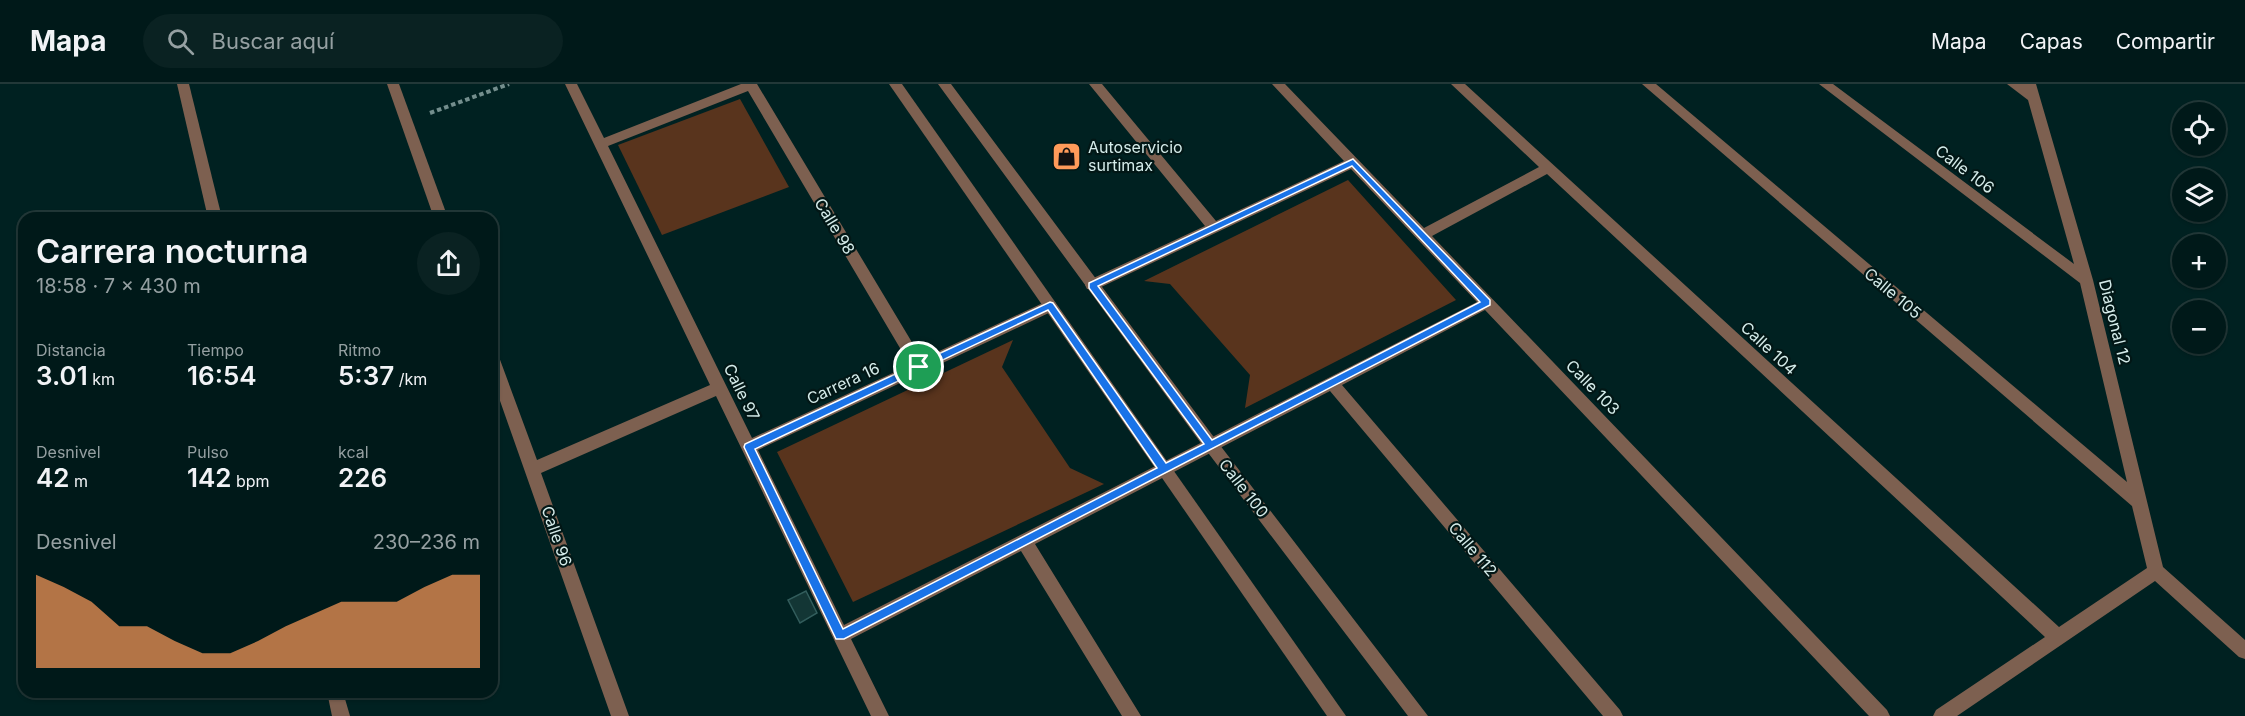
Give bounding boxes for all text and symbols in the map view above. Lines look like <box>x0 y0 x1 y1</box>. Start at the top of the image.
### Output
search box <box>143 14 563 68</box>
text: Mapa <box>30 24 107 58</box>
icon: search <box>164 25 197 58</box>
text: Buscar aquí <box>212 28 334 54</box>
text: Mapa <box>1931 29 1987 54</box>
text: Capas <box>2020 29 2083 54</box>
text: Compartir <box>2116 29 2215 54</box>
map controls <box>2172 102 2226 354</box>
button: locate <box>2172 102 2226 156</box>
place label: Autoservicio surtimax <box>1088 137 1183 175</box>
shop icon: Autoservicio surtimax <box>1051 140 1083 172</box>
street label: Calle 106 <box>1932 140 1998 198</box>
button: layers <box>2172 168 2226 222</box>
street label: Calle 98 <box>810 194 860 258</box>
text: Carrera nocturna <box>36 231 309 271</box>
button: share <box>417 232 480 295</box>
button: + <box>2172 234 2226 288</box>
street label: Calle 105 <box>1860 263 1926 323</box>
text: 18:58 · 7 × 430 m <box>36 274 201 298</box>
street label: Diagonal 12 <box>2095 277 2135 367</box>
button: − <box>2172 300 2226 354</box>
street label: Calle 104 <box>1737 317 1801 379</box>
text: Distancia <box>36 340 106 360</box>
text: Tiempo <box>187 340 244 360</box>
text: Ritmo <box>338 340 381 360</box>
pin <box>893 341 944 392</box>
icon: arrive <box>902 350 935 383</box>
street label: Calle 103 <box>1562 355 1624 419</box>
street label: Carrera 16 <box>803 357 883 409</box>
text: 3.01 <box>36 360 88 391</box>
text: 16:54 <box>187 360 257 391</box>
text: 5:37 <box>338 360 394 391</box>
street label: Calle 97 <box>720 360 764 424</box>
text: km <box>88 369 115 389</box>
text: /km <box>394 369 427 389</box>
text: Desnivel <box>36 442 101 462</box>
text: Pulso <box>187 442 229 462</box>
text: kcal <box>338 442 369 462</box>
street label: Calle 100 <box>1215 455 1273 521</box>
text: 42 <box>36 462 70 493</box>
text: 142 <box>187 462 232 493</box>
text: 226 <box>338 462 387 493</box>
text: m <box>70 471 88 491</box>
text: bpm <box>232 471 270 491</box>
street label: Calle 96 <box>537 503 577 569</box>
street label: Calle 112 <box>1444 518 1502 580</box>
text: Desnivel <box>36 530 117 554</box>
text: 230–236 m <box>373 530 480 554</box>

